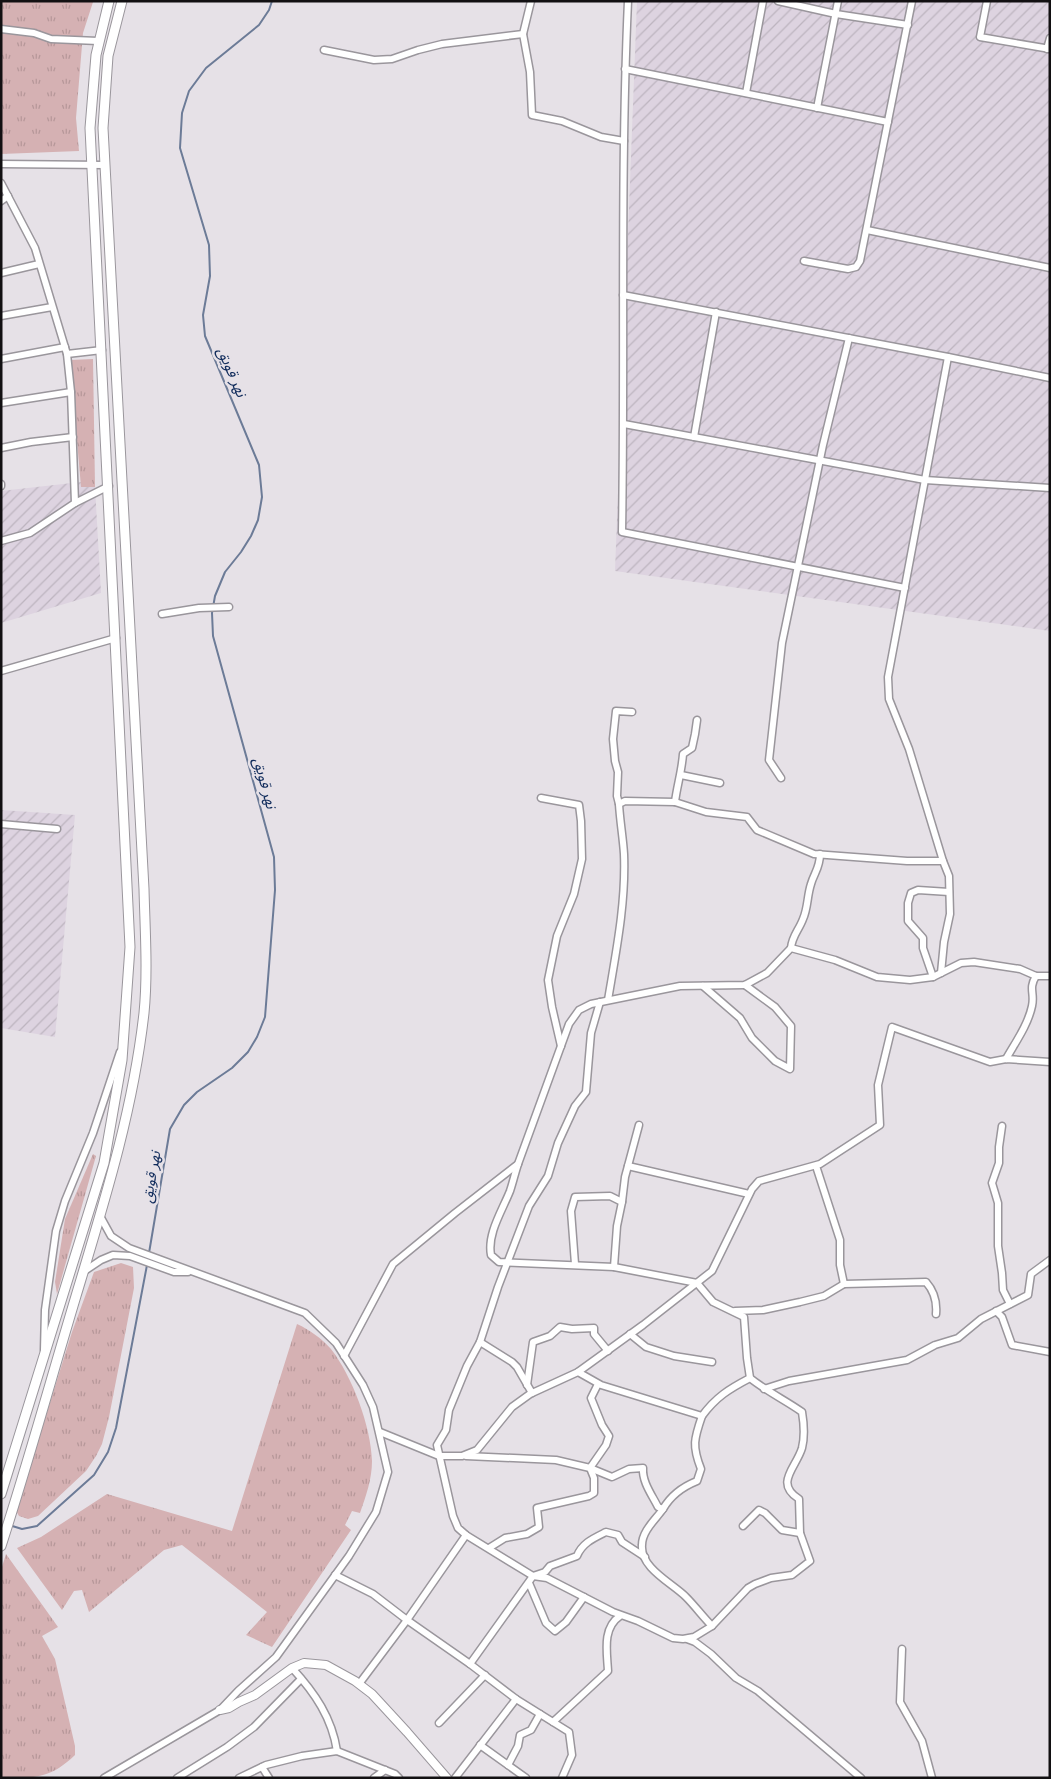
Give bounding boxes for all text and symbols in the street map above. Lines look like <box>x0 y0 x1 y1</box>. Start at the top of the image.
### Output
water label: نهر قويق <box>213 344 252 401</box>
water label: نهر قويق <box>249 755 282 812</box>
water label: نهر قويق <box>137 1148 166 1204</box>

